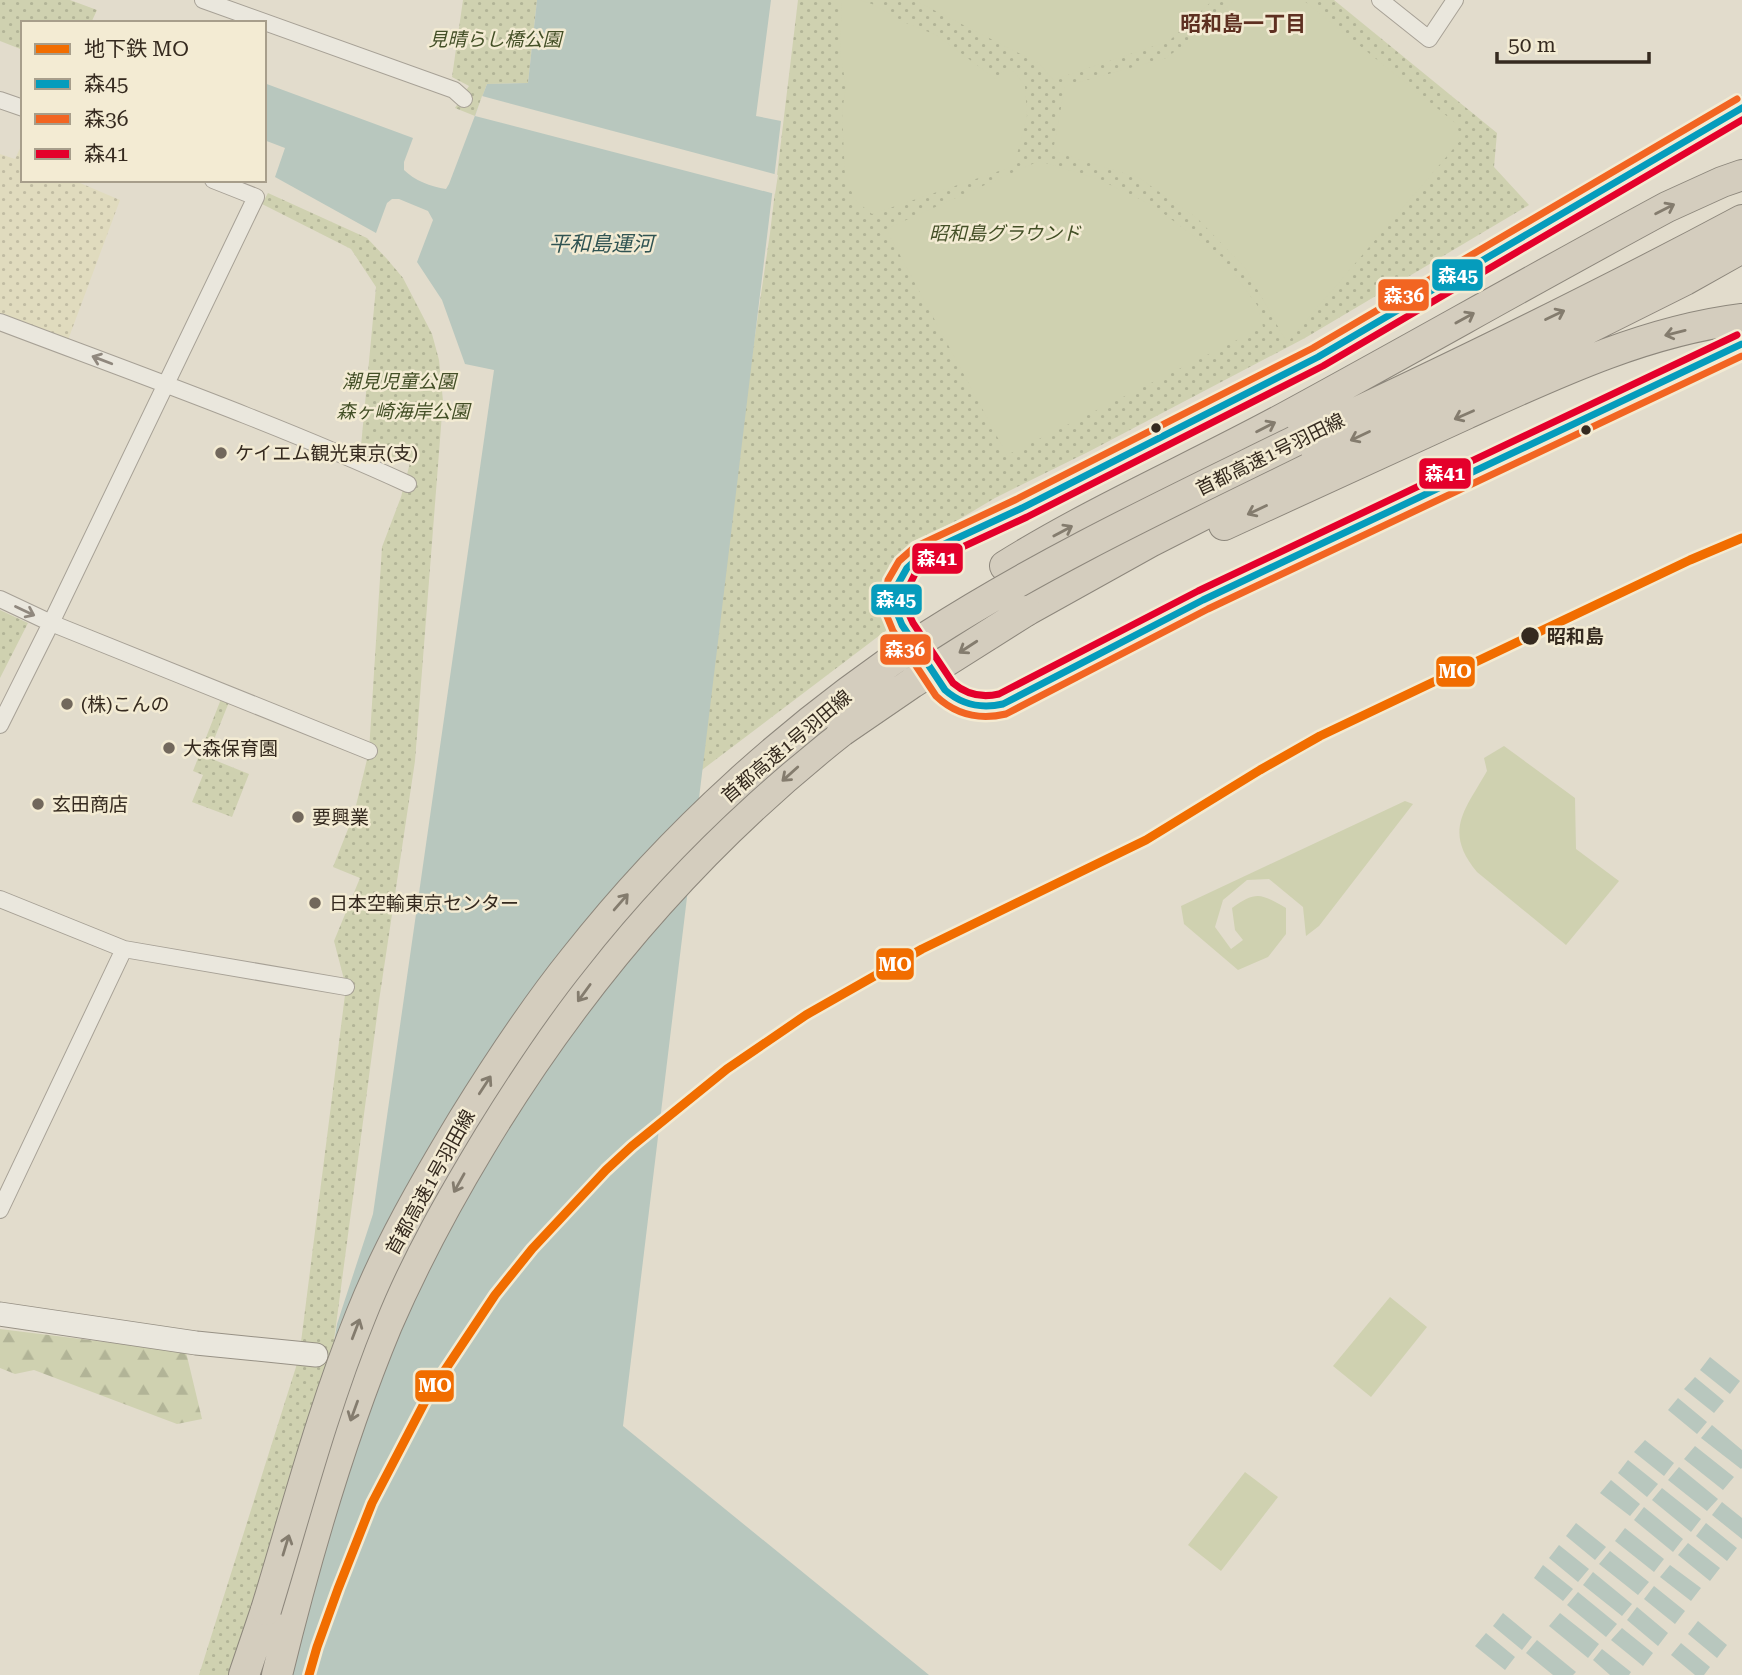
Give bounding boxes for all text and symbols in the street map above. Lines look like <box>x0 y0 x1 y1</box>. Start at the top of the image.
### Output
district label: 昭和島一丁目 <box>1180 12 1306 36</box>
legend <box>21 21 266 182</box>
scale bar <box>1497 21 1649 65</box>
park label: 見晴らし橋公園 <box>428 28 564 51</box>
text: 50 m <box>1508 33 1556 57</box>
text: 地下鉄 MO <box>84 37 189 61</box>
text: 森45 <box>84 72 129 96</box>
text: 森36 <box>84 107 129 131</box>
text: 森41 <box>84 142 129 166</box>
one-way arrow <box>1654 201 1675 215</box>
park label: 昭和島グラウンド <box>929 222 1082 245</box>
water label: 平和島運河 <box>549 232 657 256</box>
line badge: 森45 <box>1431 258 1484 292</box>
text: 森45 <box>1438 264 1478 287</box>
line badge: 森36 <box>1377 278 1430 312</box>
text: 森36 <box>1384 284 1424 307</box>
one-way arrow <box>1544 308 1565 322</box>
one-way arrow <box>1454 311 1475 324</box>
one-way arrow <box>1664 327 1687 340</box>
one-way arrow <box>92 353 114 366</box>
park label: 潮見児童公園 <box>342 370 459 393</box>
park label: 森ヶ崎海岸公園 <box>336 400 472 423</box>
street label: 首都高速1号羽田線 <box>1192 408 1348 500</box>
one-way arrow <box>1453 410 1474 423</box>
one-way arrow <box>1255 420 1276 434</box>
unlabelled marker <box>1149 421 1163 435</box>
unlabelled marker <box>1579 423 1593 437</box>
one-way arrow <box>1350 430 1371 444</box>
place label: ケイエム観光東京(支) <box>235 442 418 465</box>
marker: ケイエム観光東京(支) <box>213 445 229 461</box>
line badge: 森41 <box>1418 457 1472 490</box>
text: 森41 <box>1425 462 1465 485</box>
one-way arrow <box>1247 504 1268 517</box>
one-way arrow <box>1052 524 1073 537</box>
line badge: 森41 <box>911 542 964 575</box>
text: 森41 <box>917 547 957 570</box>
line badge: 森45 <box>870 583 923 616</box>
text: 森45 <box>876 588 916 611</box>
one-way arrow <box>14 605 36 618</box>
marker: 昭和島 <box>1519 625 1541 647</box>
place label: 昭和島 <box>1547 625 1604 648</box>
line badge: 森36 <box>879 633 932 666</box>
text: 森36 <box>885 638 925 661</box>
one-way arrow <box>959 639 978 654</box>
line badge: MO <box>1435 655 1476 688</box>
text: MO <box>1438 660 1472 683</box>
street label: 首都高速1号羽田線 <box>717 685 856 807</box>
place label: (株)こんの <box>81 693 169 716</box>
marker: (株)こんの <box>59 696 75 712</box>
place label: 大森保育園 <box>183 737 278 760</box>
marker: 大森保育園 <box>161 740 177 756</box>
one-way arrow <box>781 766 799 782</box>
place label: 玄田商店 <box>52 793 128 816</box>
marker: 玄田商店 <box>30 796 46 812</box>
place label: 要興業 <box>312 806 369 829</box>
marker: 要興業 <box>290 809 306 825</box>
place label: 日本空輸東京センター <box>329 892 519 915</box>
one-way arrow <box>613 894 629 912</box>
marker: 日本空輸東京センター <box>307 895 323 911</box>
line badge: MO <box>875 947 915 981</box>
text: MO <box>878 953 912 976</box>
one-way arrow <box>577 983 591 1002</box>
one-way arrow <box>478 1076 493 1095</box>
street label: 首都高速1号羽田線 <box>381 1106 480 1259</box>
one-way arrow <box>452 1172 465 1193</box>
one-way arrow <box>350 1318 363 1340</box>
line badge: MO <box>414 1369 455 1403</box>
text: MO <box>418 1374 452 1397</box>
one-way arrow <box>347 1400 359 1422</box>
one-way arrow <box>280 1534 293 1556</box>

